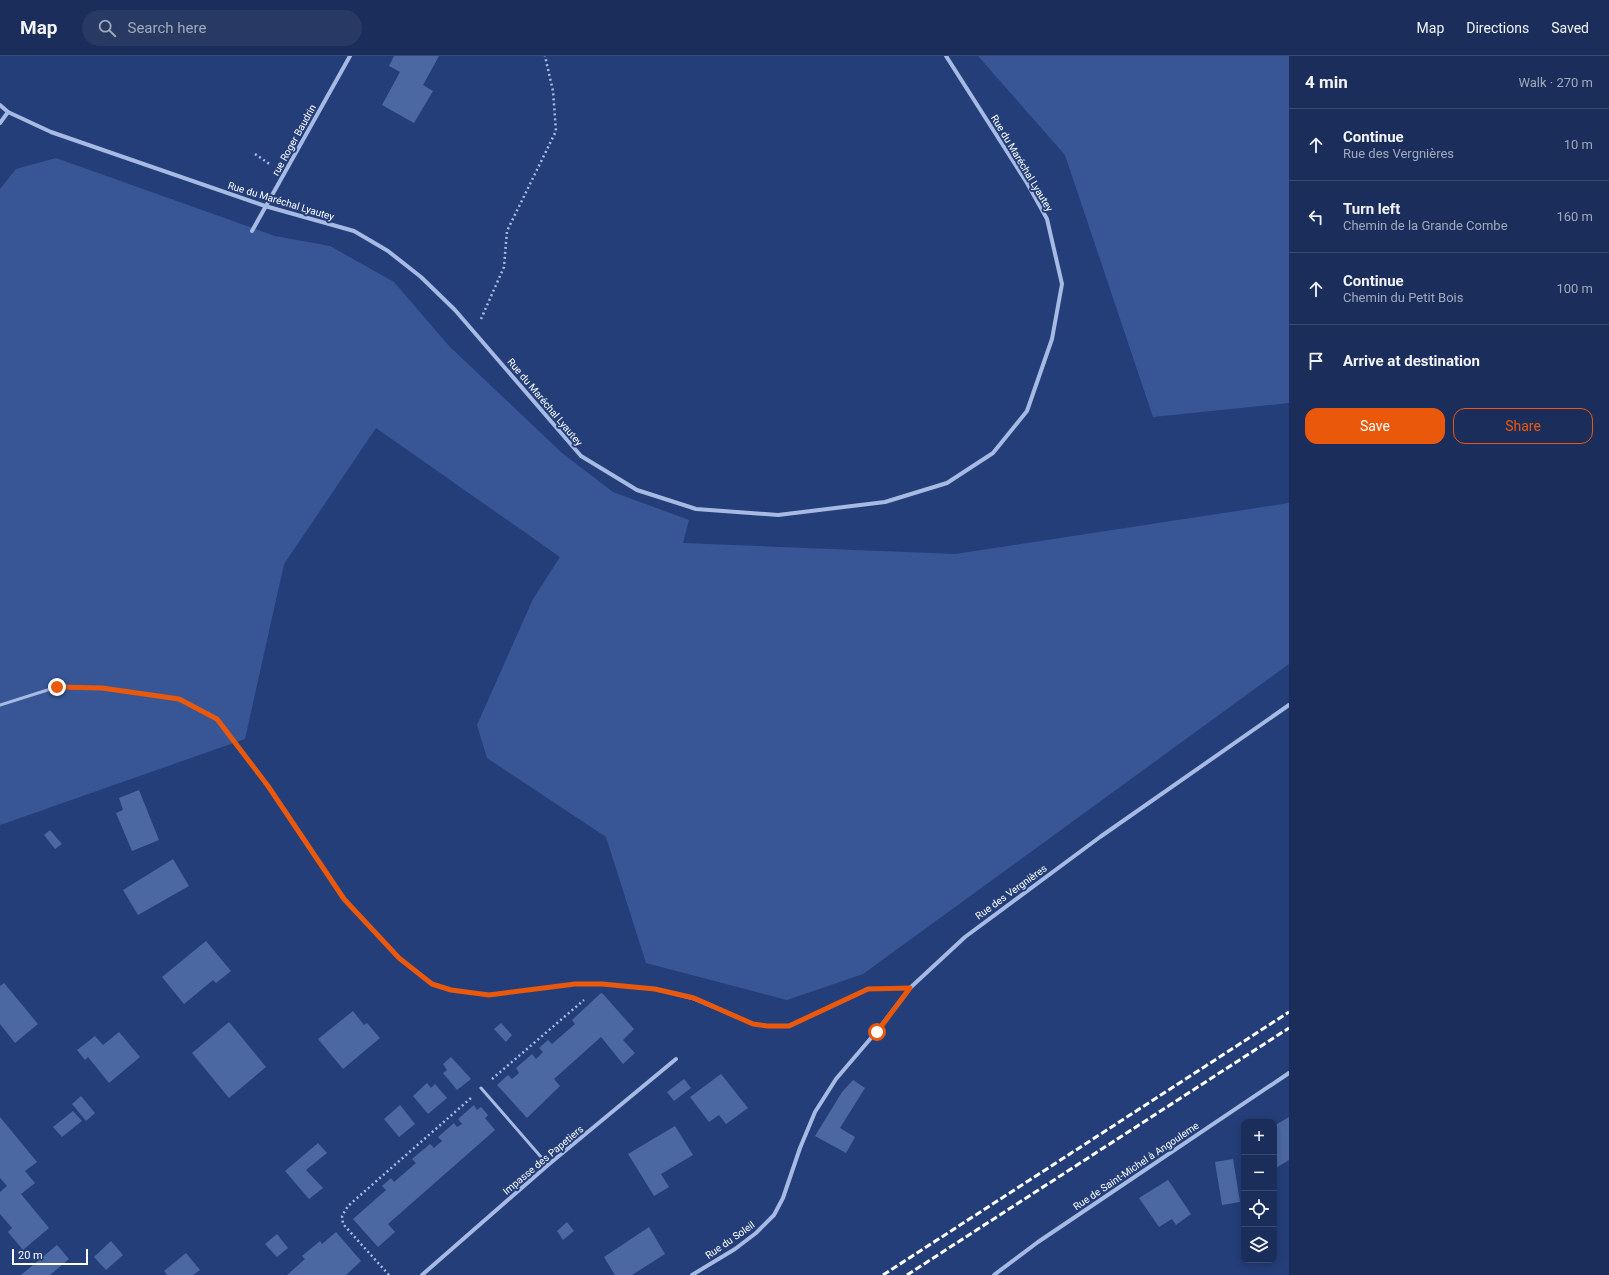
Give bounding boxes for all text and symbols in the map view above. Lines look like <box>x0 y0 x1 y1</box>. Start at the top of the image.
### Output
search box <box>82 10 362 46</box>
text: Map <box>20 16 58 39</box>
icon: search <box>96 17 118 39</box>
text: Search here <box>128 19 206 37</box>
text: Map <box>1417 20 1444 36</box>
text: Directions <box>1466 20 1529 36</box>
text: Saved <box>1551 20 1589 36</box>
text: 4 min <box>1305 72 1348 92</box>
text: Walk · 270 m <box>1518 75 1593 90</box>
street label: rue Roger Baudrin <box>270 103 318 177</box>
street label: Rue du Maréchal Lyautey <box>989 113 1055 213</box>
text: Continue <box>1343 128 1404 146</box>
icon: ahead <box>1305 134 1327 156</box>
text: 10 m <box>1564 137 1593 152</box>
text: Rue des Vergnières <box>1343 146 1454 161</box>
street label: Rue du Maréchal Lyautey <box>227 180 336 222</box>
text: Turn left <box>1343 200 1400 218</box>
icon: left <box>1305 206 1327 228</box>
text: 160 m <box>1556 209 1593 224</box>
text: Chemin de la Grande Combe <box>1343 218 1508 233</box>
text: Continue <box>1343 272 1404 290</box>
icon: ahead <box>1305 278 1327 300</box>
text: 100 m <box>1556 281 1593 296</box>
text: Chemin du Petit Bois <box>1343 290 1464 305</box>
icon: arrive <box>1305 350 1327 372</box>
text: Arrive at destination <box>1343 352 1480 370</box>
street label: Rue du Maréchal Lyautey <box>505 356 585 448</box>
button: Save <box>1305 408 1445 444</box>
button: Share <box>1453 408 1593 444</box>
route end <box>48 678 66 696</box>
street label: Rue des Vergnières <box>973 862 1049 922</box>
route start <box>868 1023 886 1041</box>
map controls <box>1241 1119 1277 1263</box>
button: + <box>1241 1119 1277 1155</box>
street label: Rue de Saint-Michel à Angouleme <box>1071 1120 1201 1212</box>
street label: Impasse des Papetiers <box>501 1123 585 1197</box>
button: − <box>1241 1155 1277 1191</box>
button: locate <box>1241 1191 1277 1227</box>
street label: Rue du Soleil <box>703 1219 757 1261</box>
button: layers <box>1241 1227 1277 1263</box>
scale bar <box>12 1247 88 1266</box>
text: 20 m <box>18 1249 43 1262</box>

